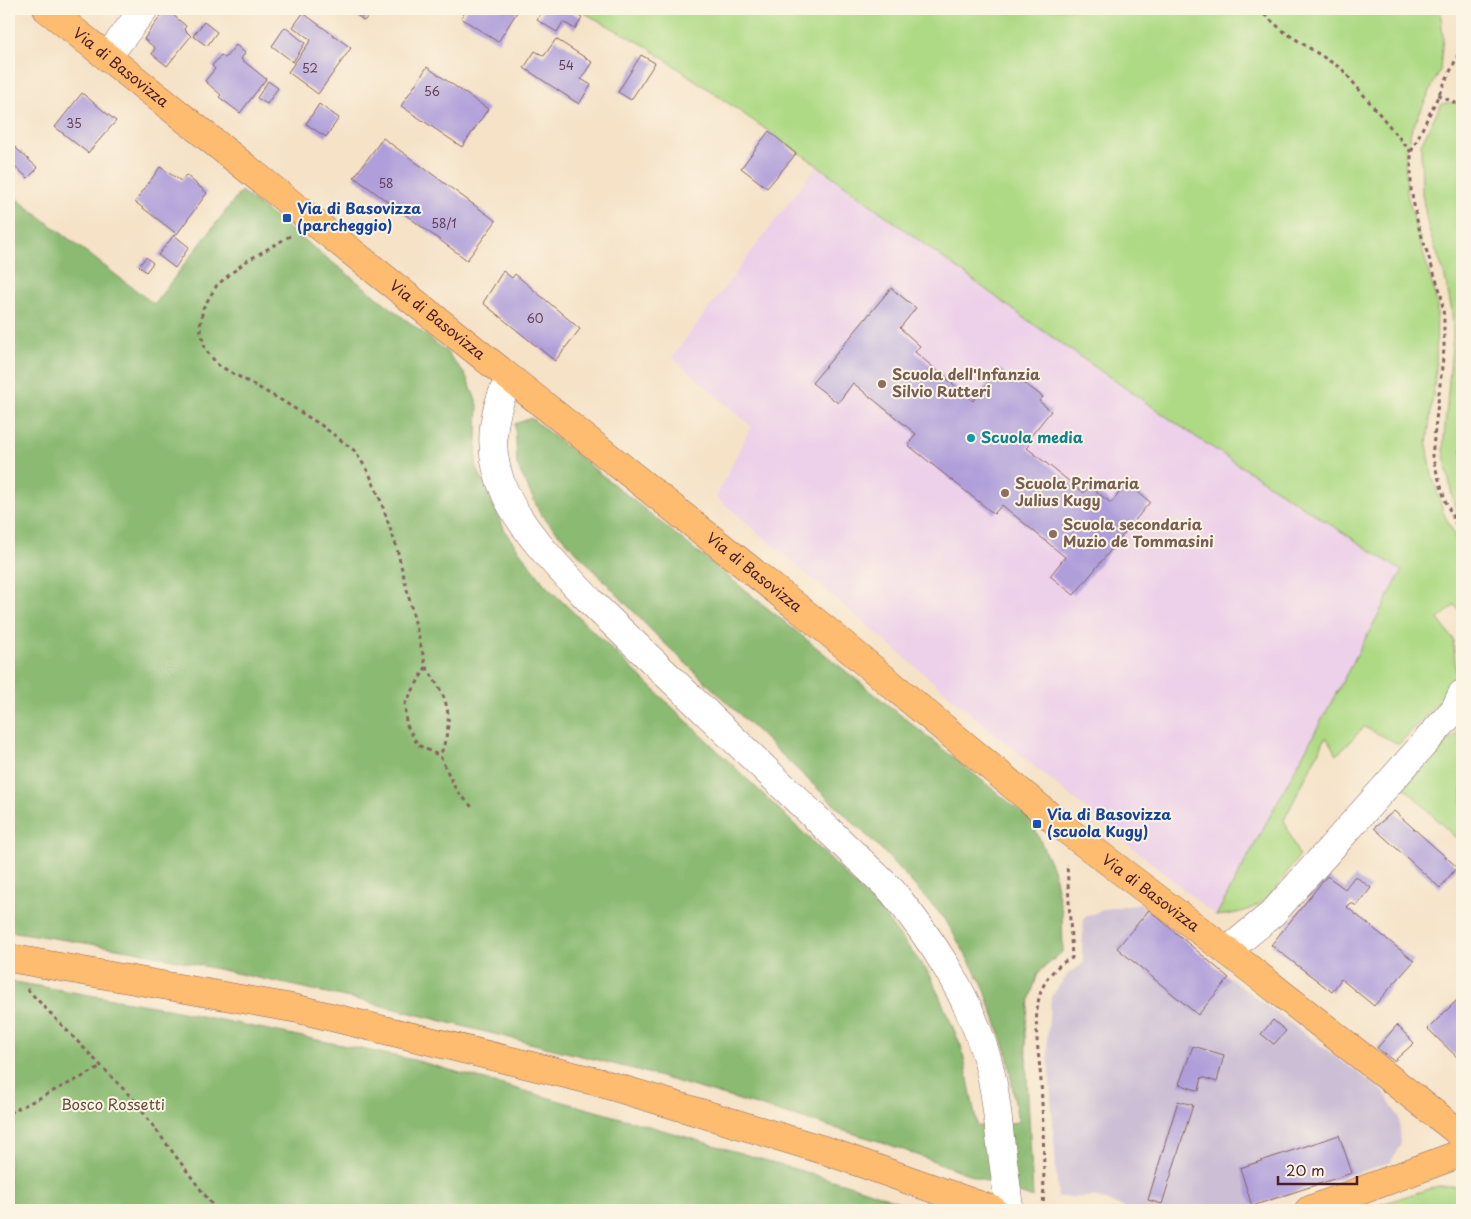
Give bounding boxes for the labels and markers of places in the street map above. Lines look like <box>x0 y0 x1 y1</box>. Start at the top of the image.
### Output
place label: Via di Basovizza (parcheggio) <box>297 196 421 236</box>
marker: Via di Basovizza (parcheggio) <box>281 212 293 224</box>
place label: Scuola dell'Infanzia Silvio Rutteri <box>892 362 1041 402</box>
marker: Scuola dell'Infanzia Silvio Rutteri <box>876 378 888 390</box>
place label: Scuola media <box>981 425 1084 448</box>
marker: Scuola media <box>965 432 977 444</box>
place label: Scuola Primaria Julius Kugy <box>1015 471 1140 511</box>
marker: Scuola Primaria Julius Kugy <box>999 487 1011 499</box>
place label: Scuola secondaria Muzio de Tommasini <box>1063 512 1214 552</box>
marker: Scuola secondaria Muzio de Tommasini <box>1047 528 1059 540</box>
place label: Via di Basovizza (scuola Kugy) <box>1047 802 1171 842</box>
marker: Via di Basovizza (scuola Kugy) <box>1031 818 1043 830</box>

